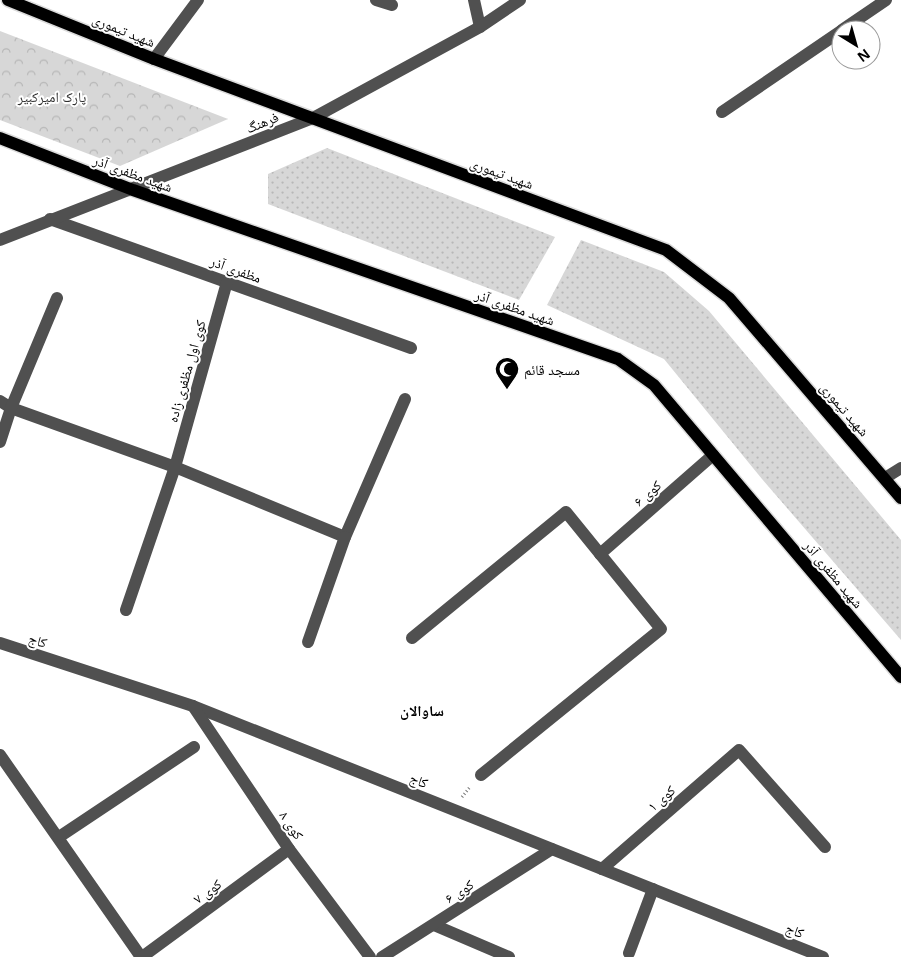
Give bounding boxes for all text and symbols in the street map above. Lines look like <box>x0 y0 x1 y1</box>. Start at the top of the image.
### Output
street label: شهید تیموری <box>90 9 158 51</box>
north arrow <box>831 20 881 70</box>
text: N <box>854 45 874 67</box>
park label: پارک امیرکبیر <box>17 87 86 106</box>
street label: فرهنگ <box>243 107 281 137</box>
street label: شهید مظفری آذر <box>90 150 175 196</box>
street label: شهید تیموری <box>468 153 536 193</box>
street label: مظفری آذر <box>207 251 264 287</box>
street label: شهید مظفری آذر <box>472 284 557 329</box>
street label: کوی اول مظفری زاده <box>162 318 210 424</box>
mosque icon: مسجد قائم <box>494 356 520 390</box>
place label: مسجد قائم <box>524 360 580 380</box>
street label: شهید تیموری <box>816 378 874 440</box>
street label: کوی ۶ <box>629 476 665 510</box>
street label: شهید مظفری آذر <box>799 535 868 612</box>
street label: کاج <box>26 628 50 653</box>
district label: ساوالان <box>400 700 444 720</box>
street label: کاج <box>407 768 431 793</box>
street label: کوی ۱ <box>643 781 679 815</box>
street label: کوی ۸ <box>275 807 309 843</box>
street label: کوی ۷ <box>189 874 225 908</box>
street label: کوی ۶ <box>441 875 477 907</box>
street label: کاج <box>783 918 807 943</box>

